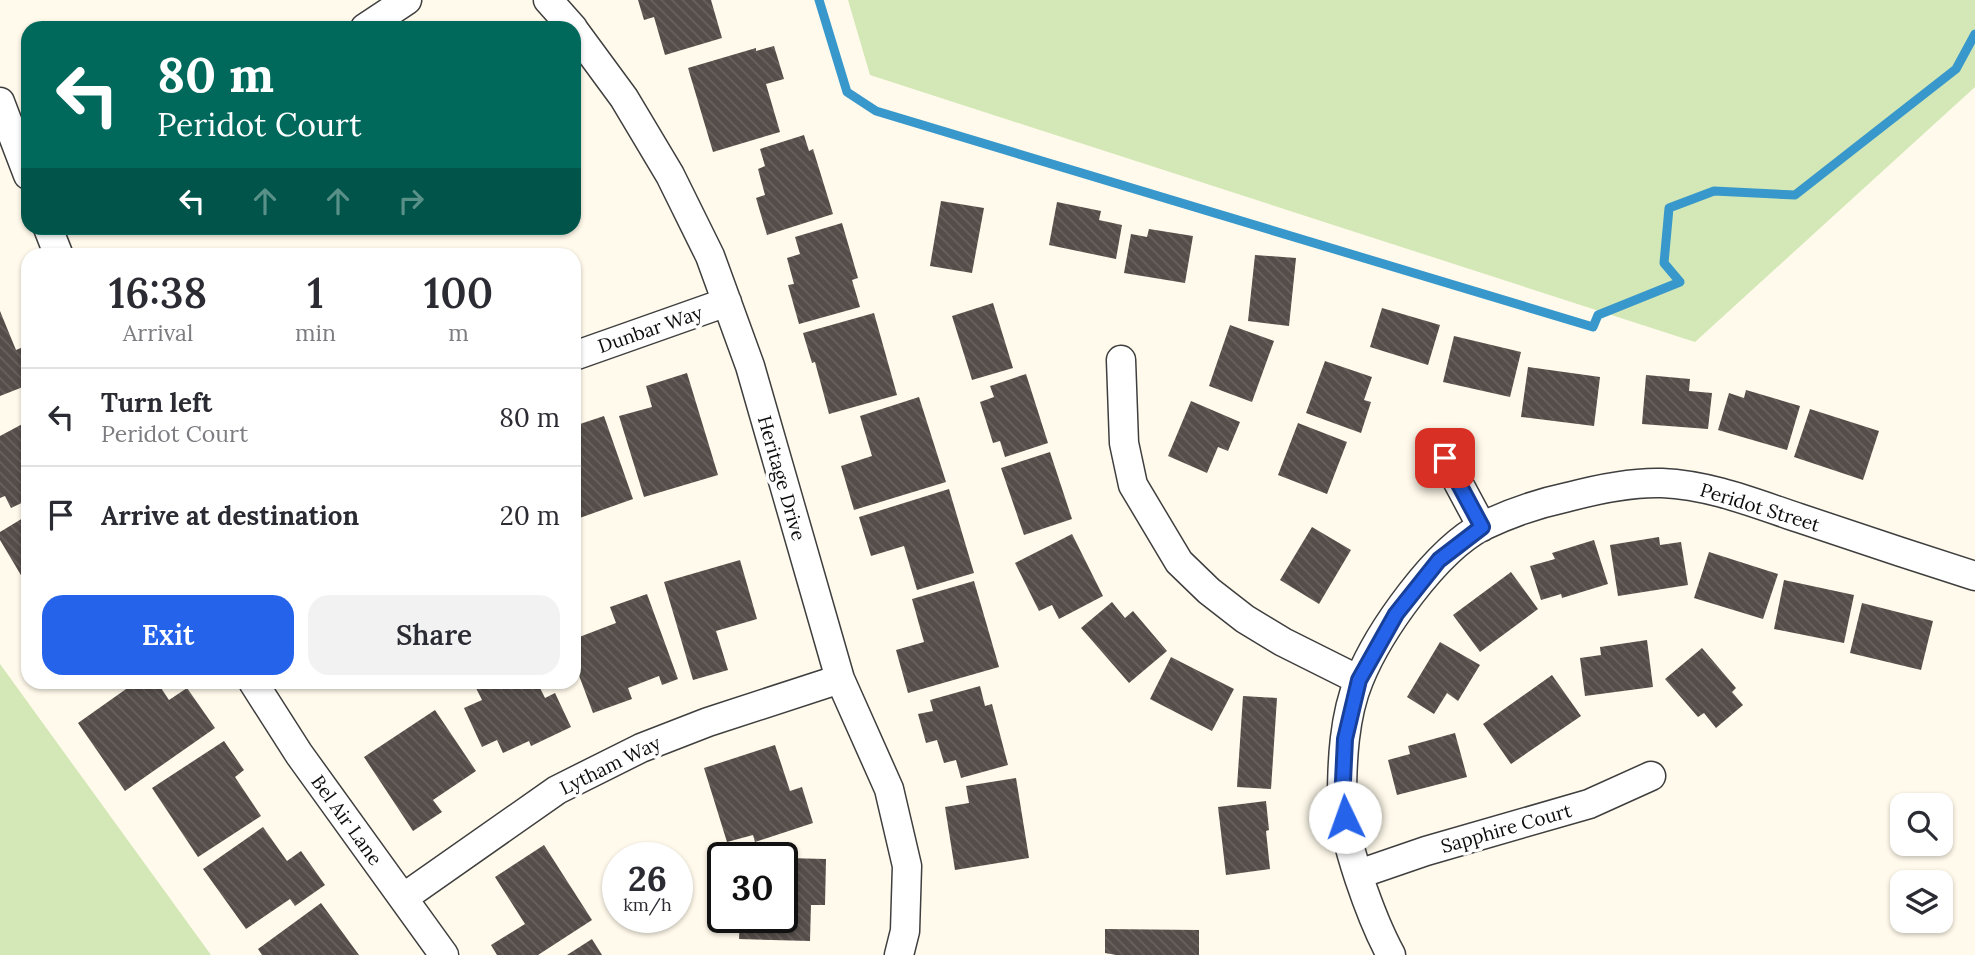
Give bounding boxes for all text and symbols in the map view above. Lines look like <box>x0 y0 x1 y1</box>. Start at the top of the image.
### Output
text: 80 m <box>157 43 274 105</box>
icon: left <box>42 49 133 140</box>
text: Peridot Court <box>157 104 362 145</box>
icon: left <box>173 182 211 220</box>
icon: ahead <box>246 182 284 220</box>
icon: ahead <box>319 182 357 220</box>
icon: right <box>392 182 430 220</box>
text: 16:38 <box>109 266 207 320</box>
text: 1 <box>307 266 324 320</box>
text: 100 <box>424 266 493 320</box>
street label: Dunbar Way <box>595 300 705 358</box>
text: Arrival <box>123 318 193 347</box>
text: min <box>295 318 336 347</box>
text: m <box>448 318 469 347</box>
text: Turn left <box>101 386 212 419</box>
icon: left <box>42 398 80 436</box>
text: 80 m <box>499 401 560 434</box>
street label: Heritage Drive <box>753 413 811 543</box>
text: Peridot Court <box>101 419 248 448</box>
pin <box>1415 428 1475 488</box>
icon: arrive <box>1426 439 1464 477</box>
street label: Peridot Street <box>1697 477 1823 537</box>
icon: arrive <box>42 496 80 534</box>
text: Arrive at destination <box>101 499 359 532</box>
text: 20 m <box>500 499 560 532</box>
button: Exit <box>42 595 294 675</box>
button: Share <box>308 595 560 675</box>
street label: Lytham Way <box>556 730 664 800</box>
street label: Bel Air Lane <box>306 770 388 870</box>
position arrow <box>1308 780 1382 854</box>
map controls <box>1890 793 1953 933</box>
button: search <box>1890 793 1953 856</box>
street label: Sapphire Court <box>1438 798 1575 858</box>
speed limit sign: 30 <box>707 842 798 933</box>
text: 26 <box>628 856 667 901</box>
button: layers <box>1890 870 1953 933</box>
text: km/h <box>623 893 672 916</box>

